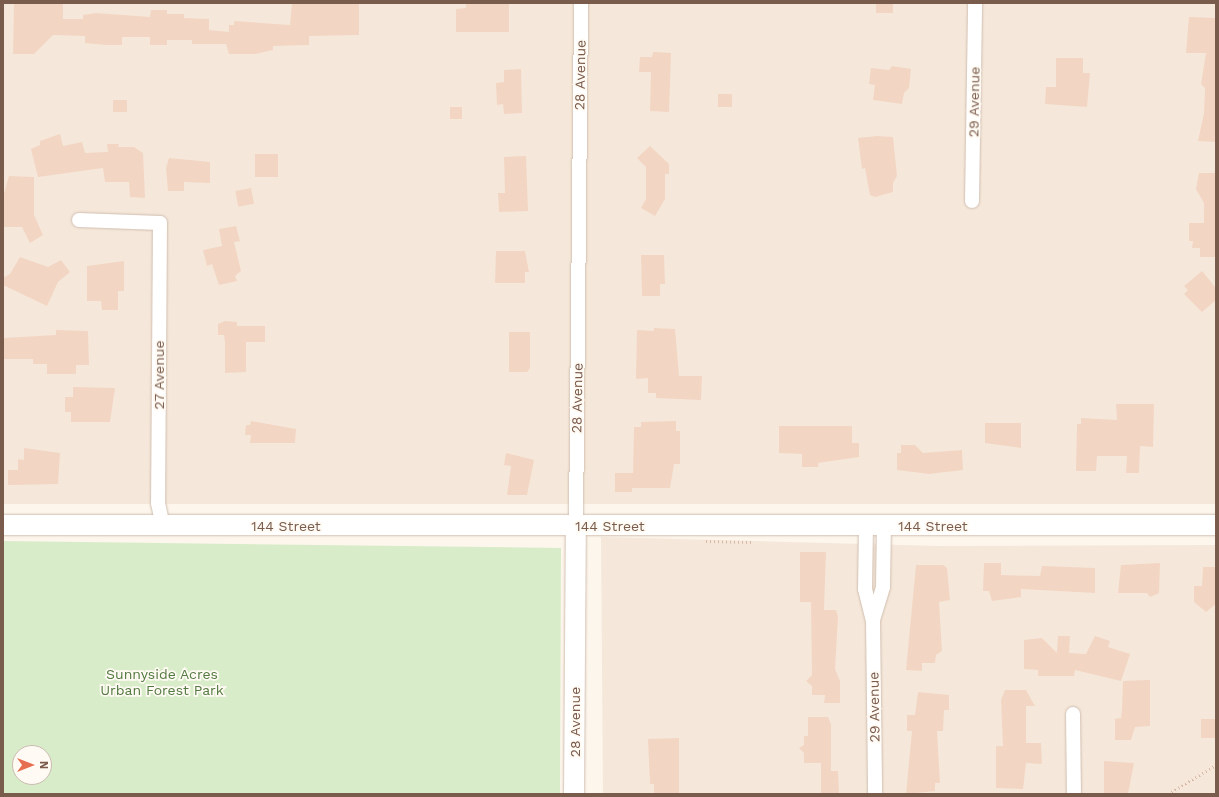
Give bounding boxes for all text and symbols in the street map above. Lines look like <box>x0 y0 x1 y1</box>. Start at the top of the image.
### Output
street label: 28 Avenue <box>571 39 589 111</box>
street label: 29 Avenue <box>965 66 983 138</box>
street label: 27 Avenue <box>151 340 167 410</box>
street label: 28 Avenue <box>568 362 586 434</box>
street label: 144 Street <box>251 518 321 534</box>
street label: 144 Street <box>575 518 645 534</box>
street label: 144 Street <box>898 518 968 534</box>
park label: Sunnyside Acres Urban Forest Park <box>100 666 224 698</box>
street label: 29 Avenue <box>865 671 883 743</box>
street label: 28 Avenue <box>567 686 583 758</box>
north arrow <box>12 745 52 785</box>
text: N <box>37 761 50 769</box>

